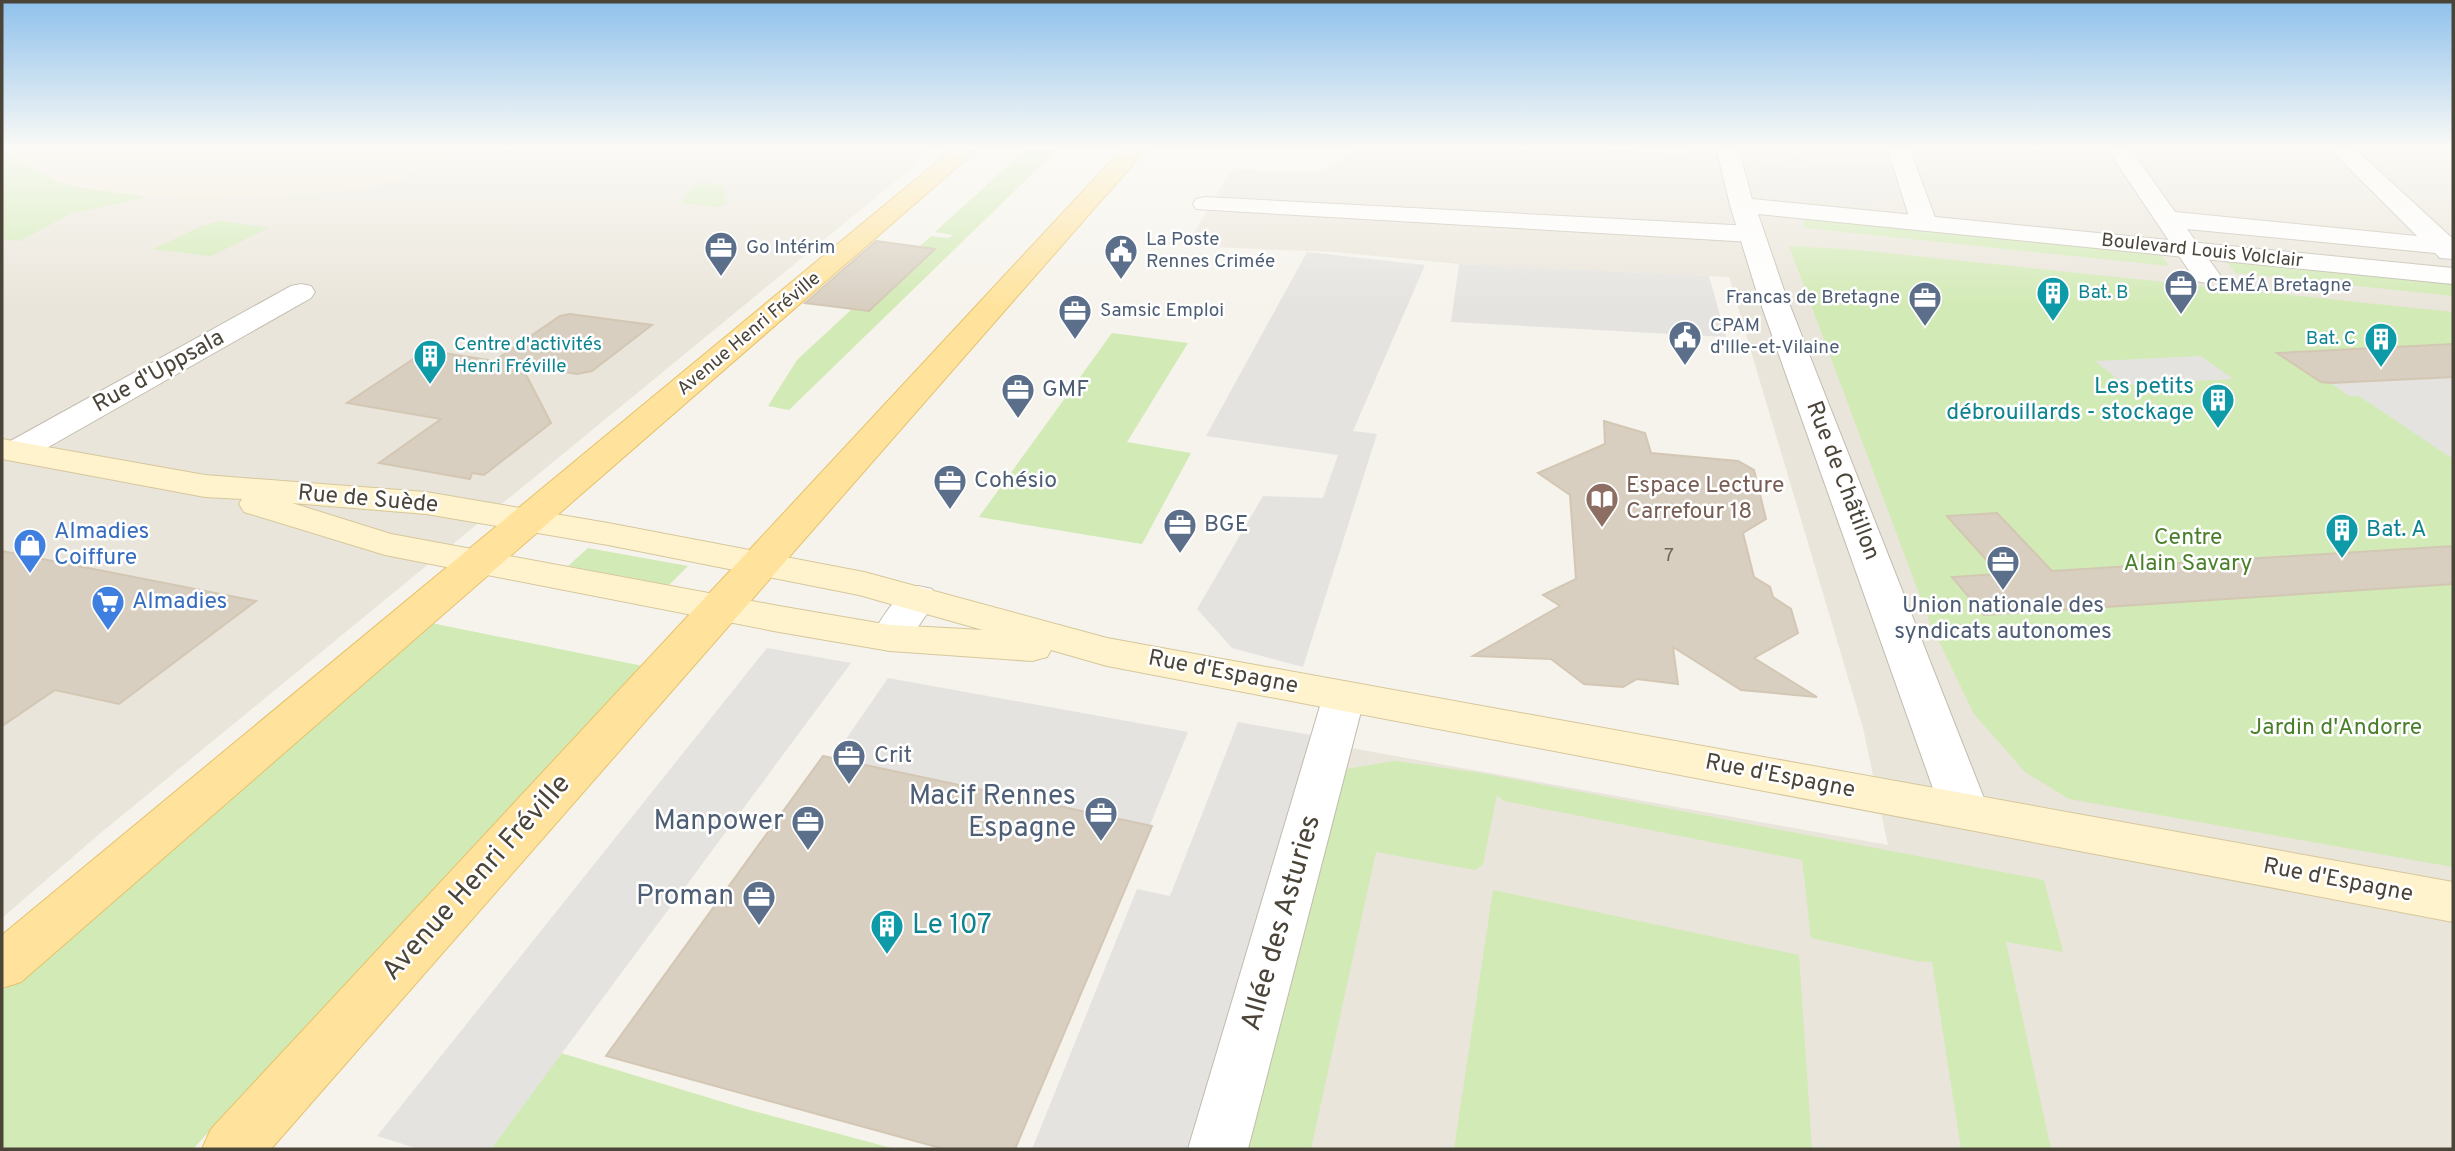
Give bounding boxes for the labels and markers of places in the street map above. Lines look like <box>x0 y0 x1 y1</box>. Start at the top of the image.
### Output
place label: La Poste Rennes Crimée <box>1146 228 1275 274</box>
office icon: Go Intérim <box>702 229 740 278</box>
public building icon: La Poste Rennes Crimée <box>1102 232 1140 281</box>
place label: Go Intérim <box>746 236 835 260</box>
office icon: CEMÉA Bretagne <box>2162 267 2200 316</box>
place label: CEMÉA Bretagne <box>2206 273 2351 298</box>
building icon: Bat. B <box>2034 274 2072 323</box>
office icon: Francas de Bretagne <box>1906 279 1944 328</box>
place label: Bat. B <box>2078 281 2128 305</box>
place label: Francas de Bretagne <box>1726 286 1900 310</box>
office icon: Samsic Emploi <box>1056 292 1094 341</box>
place label: Samsic Emploi <box>1100 299 1224 323</box>
place label: CPAM d'Ille-et-Vilaine <box>1710 314 1839 360</box>
public building icon: CPAM d'Ille-et-Vilaine <box>1666 318 1704 367</box>
building icon: Bat. C <box>2362 320 2400 369</box>
place label: Bat. C <box>2306 327 2356 351</box>
place label: Centre d'activités Henri Fréville <box>454 333 602 379</box>
building icon: Centre d'activités Henri Fréville <box>411 337 449 386</box>
office icon: GMF <box>999 371 1037 420</box>
place label: Les petits débrouillards - stockage <box>1946 373 2194 428</box>
place label: GMF <box>1042 376 1089 405</box>
building icon: Les petits débrouillards - stockage <box>2199 381 2237 430</box>
office icon: Cohésio <box>931 462 969 511</box>
place label: Cohésio <box>974 467 1057 496</box>
place label: Espace Lecture Carrefour 18 <box>1626 472 1784 527</box>
library icon: Espace Lecture Carrefour 18 <box>1583 480 1621 529</box>
office icon: BGE <box>1161 506 1199 555</box>
place label: BGE <box>1204 511 1248 540</box>
building icon: Bat. A <box>2323 511 2361 560</box>
place label: Bat. A <box>2366 516 2427 545</box>
place label: Almadies Coiffure <box>54 518 149 573</box>
shop icon: Almadies Coiffure <box>11 526 49 575</box>
office icon: Union nationale des syndicats autonomes <box>1984 543 2022 592</box>
supermarket icon: Almadies <box>89 583 127 632</box>
place label: Almadies <box>132 588 227 617</box>
place label: Union nationale des syndicats autonomes <box>1894 592 2112 647</box>
office icon: Crit <box>830 737 868 786</box>
place label: Crit <box>874 742 912 771</box>
place label: Macif Rennes Espagne <box>909 779 1076 847</box>
office icon: Macif Rennes Espagne <box>1082 794 1120 843</box>
office icon: Manpower <box>789 803 827 852</box>
place label: Manpower <box>654 804 784 840</box>
office icon: Proman <box>740 878 778 927</box>
place label: Proman <box>636 879 734 915</box>
building icon: Le 107 <box>868 907 906 956</box>
place label: Le 107 <box>912 908 992 944</box>

